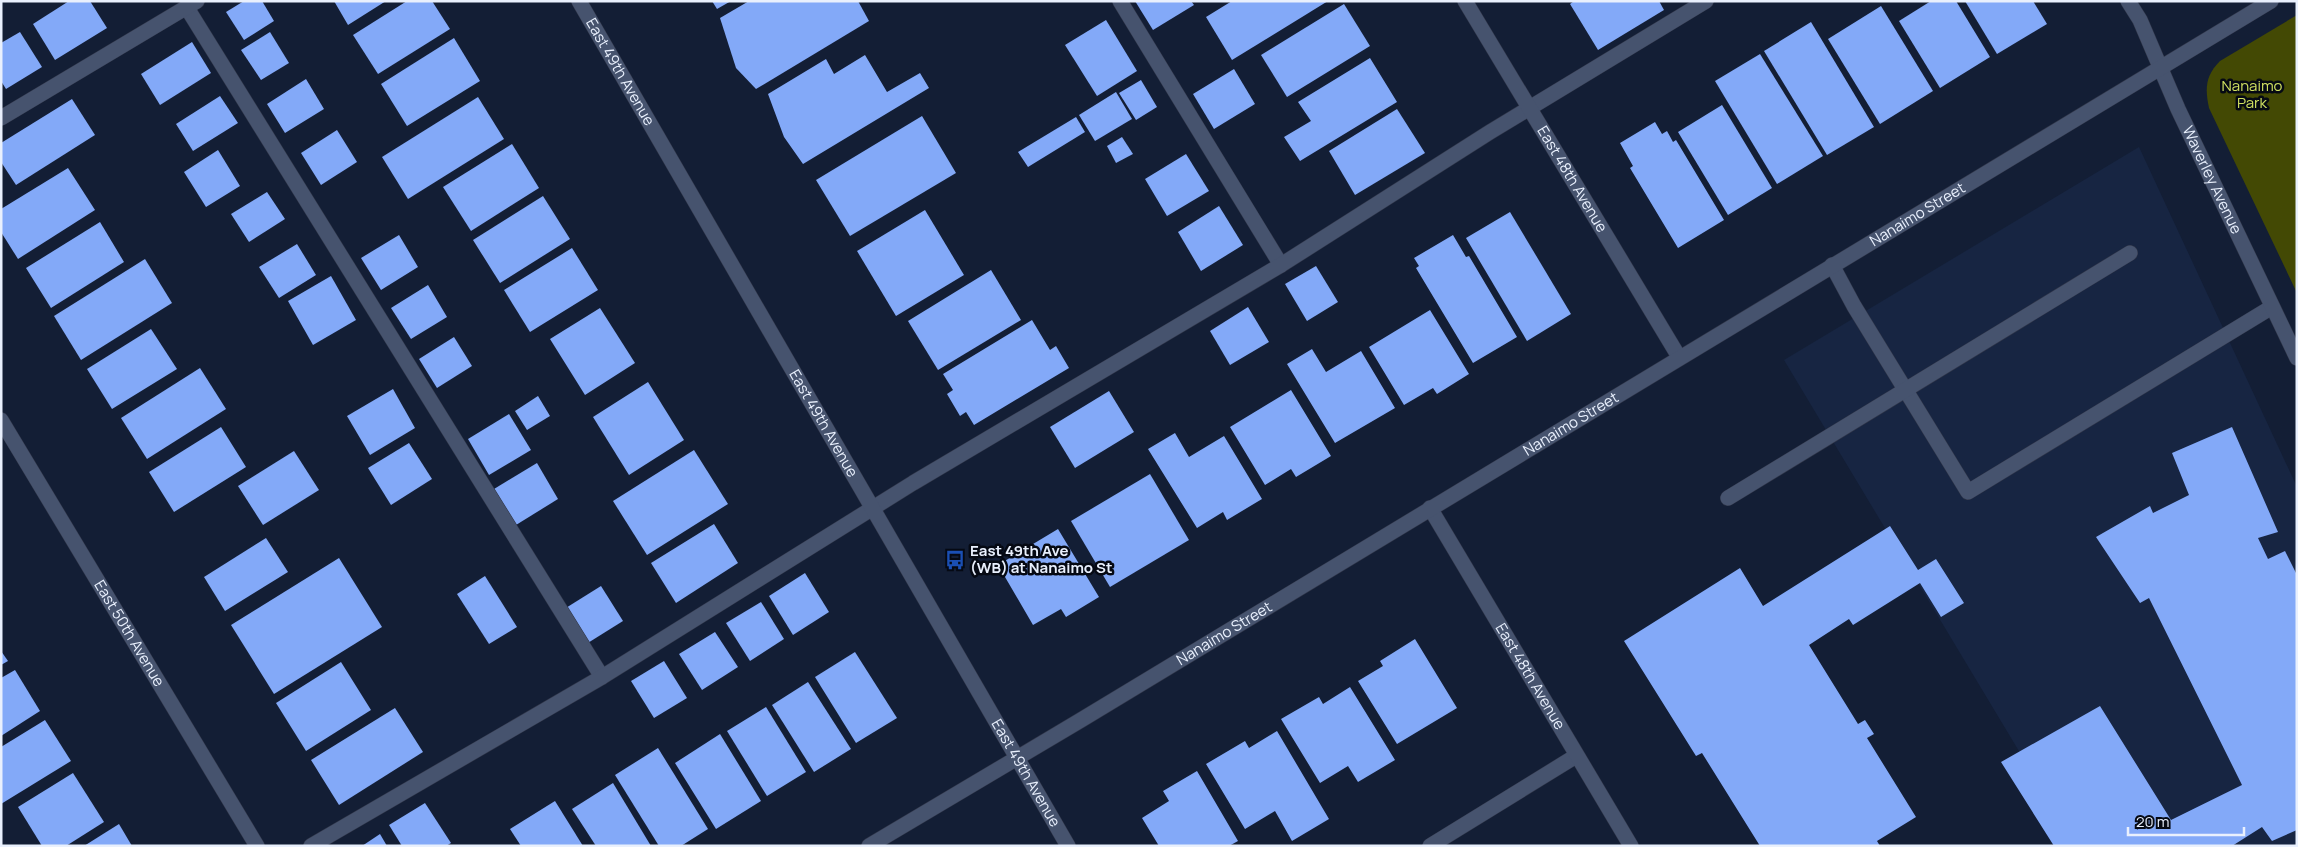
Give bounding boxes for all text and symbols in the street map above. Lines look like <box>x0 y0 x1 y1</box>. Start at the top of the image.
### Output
street label: East 49th Avenue <box>581 14 660 130</box>
park label: Nanaimo Park <box>2222 75 2283 113</box>
street label: East 48th Avenue <box>1532 122 1613 236</box>
street label: Waverley Avenue <box>2178 122 2247 238</box>
street label: Nanaimo Street <box>1866 177 1969 251</box>
street label: East 49th Avenue <box>784 365 863 481</box>
street label: Nanaimo Street <box>1519 387 1622 460</box>
place label: East 49th Ave (WB) at Nanaimo St <box>970 540 1112 578</box>
bus stop icon: East 49th Ave (WB) at Nanaimo St <box>944 549 966 571</box>
street label: East 50th Avenue <box>90 576 170 691</box>
street label: Nanaimo Street <box>1172 596 1276 670</box>
street label: East 48th Avenue <box>1491 619 1571 734</box>
street label: East 49th Avenue <box>987 715 1066 831</box>
scale bar <box>2128 804 2244 836</box>
text: 20 m <box>2136 811 2169 832</box>

